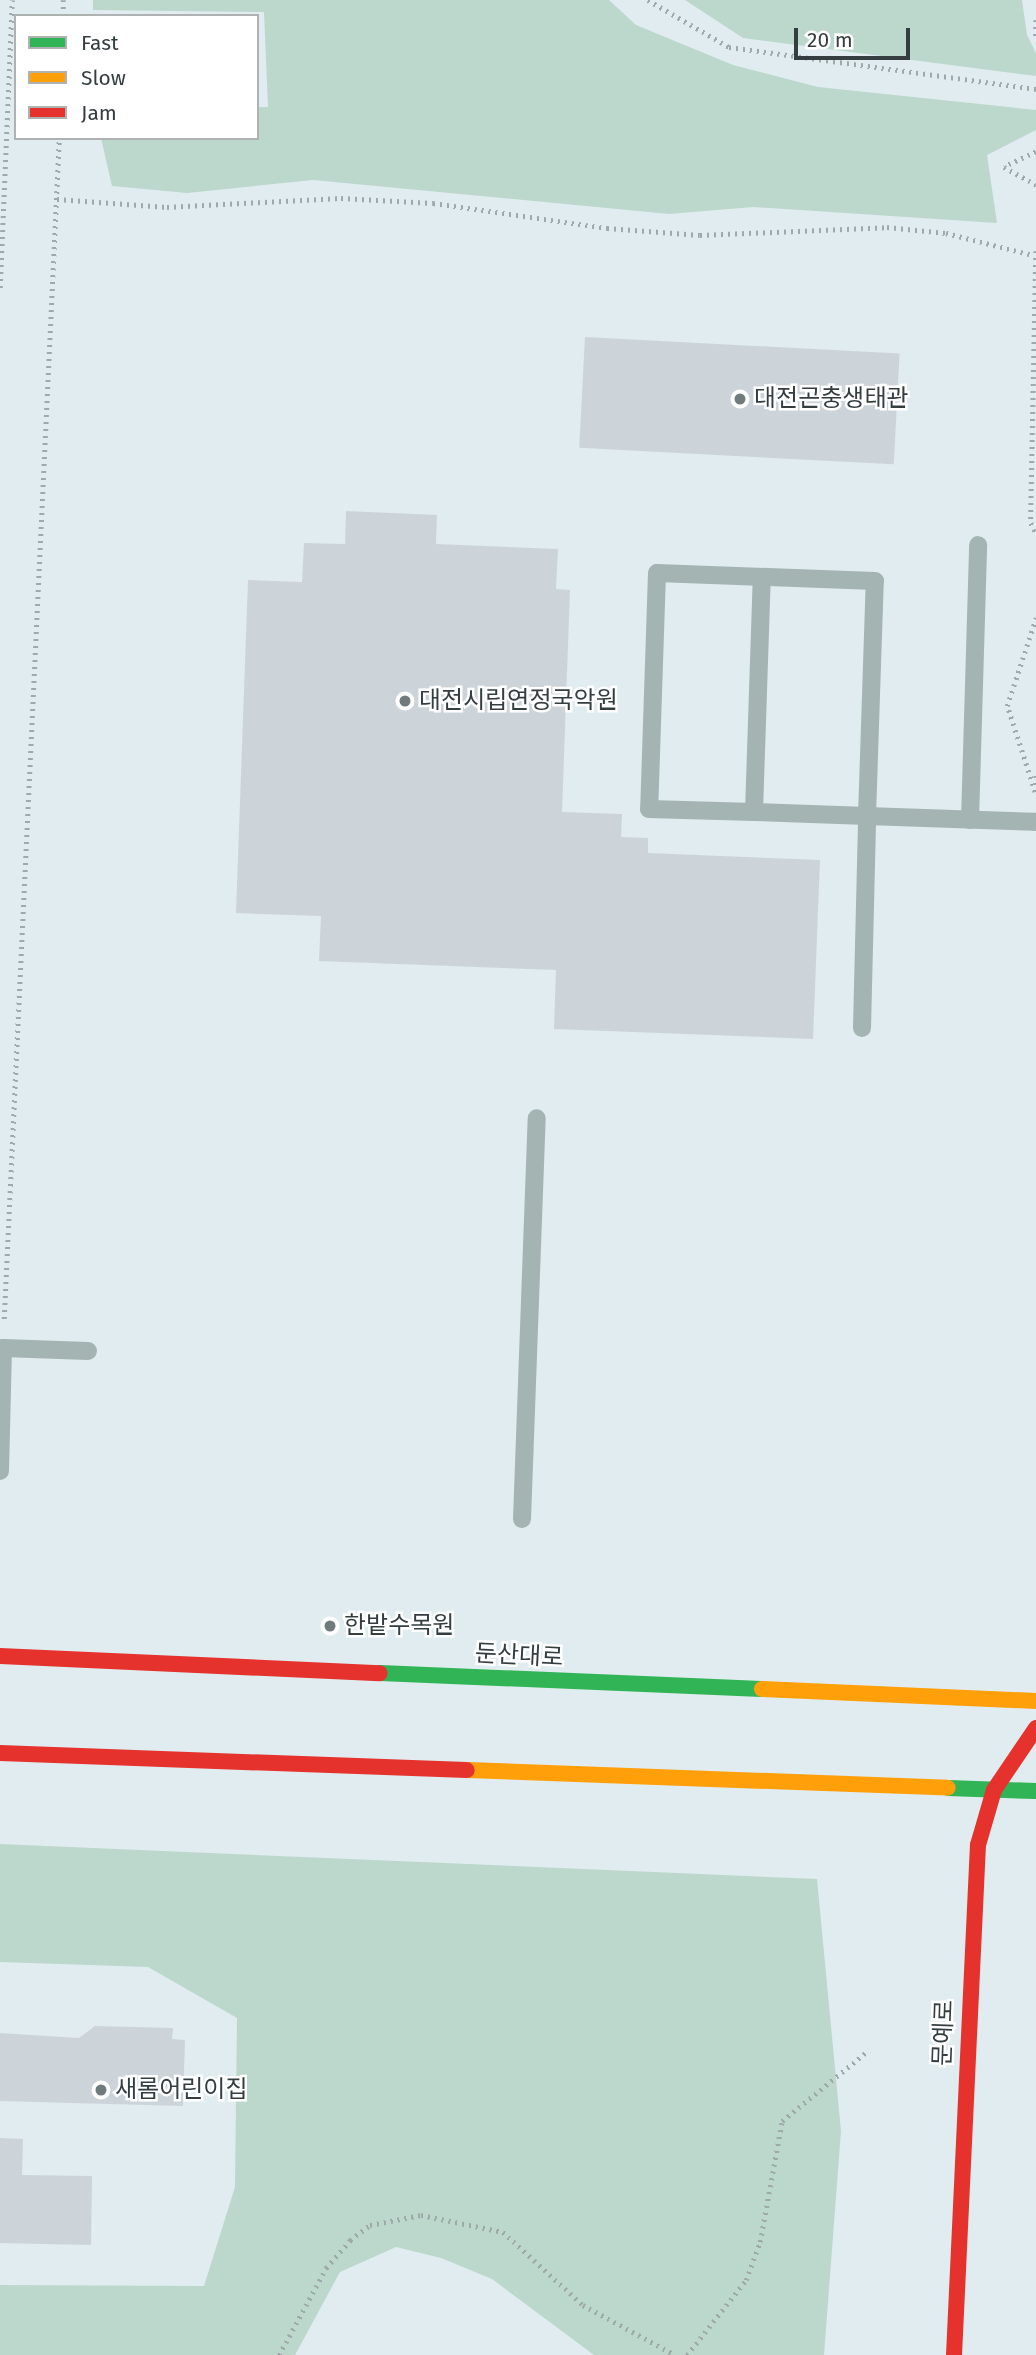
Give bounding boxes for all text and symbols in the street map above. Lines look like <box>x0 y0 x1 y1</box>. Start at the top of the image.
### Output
legend <box>14 14 259 140</box>
scale bar <box>798 14 914 58</box>
text: 20 m <box>807 27 853 53</box>
text: Fast <box>81 30 119 56</box>
text: Slow <box>81 65 126 91</box>
text: Jam <box>81 100 117 126</box>
place label: 대전곤충생태관 <box>754 385 909 413</box>
marker: 대전곤충생태관 <box>732 391 748 407</box>
place label: 대전시립연정국악원 <box>419 687 618 715</box>
marker: 대전시립연정국악원 <box>397 693 413 709</box>
place label: 한밭수목원 <box>344 1612 454 1640</box>
marker: 한밭수목원 <box>322 1618 338 1634</box>
street label: 둔산대로 <box>474 1639 564 1673</box>
street label: 문예로 <box>928 1999 960 2067</box>
place label: 새롬어린이집 <box>115 2076 247 2104</box>
marker: 새롬어린이집 <box>93 2082 109 2098</box>

